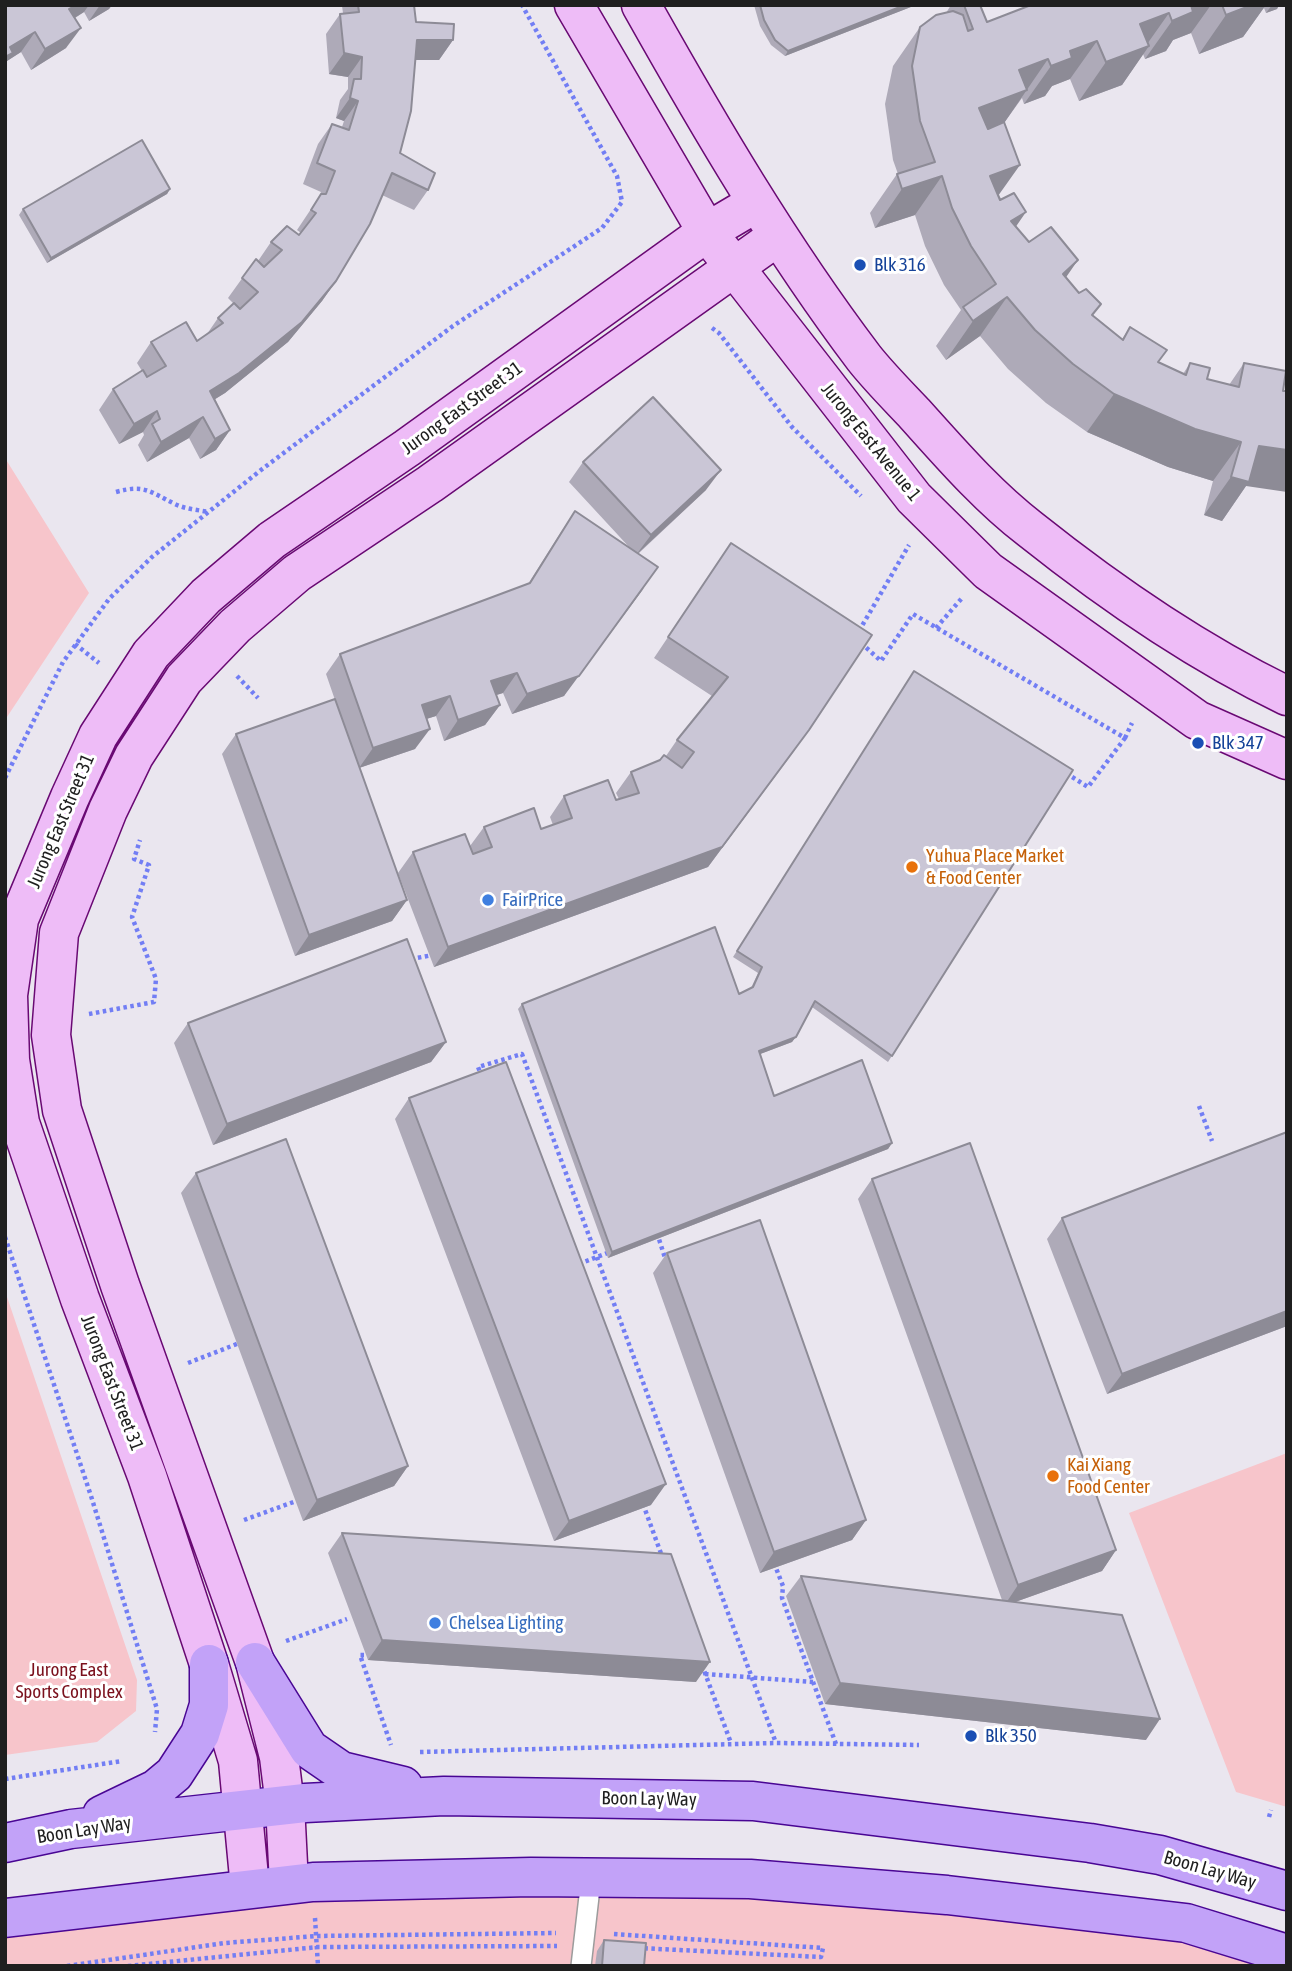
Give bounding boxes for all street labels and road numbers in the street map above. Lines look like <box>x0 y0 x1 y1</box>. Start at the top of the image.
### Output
street label: Jurong East Street 31 <box>397 357 527 459</box>
street label: Jurong East Avenue 1 <box>816 378 926 506</box>
street label: Jurong East Street 31 <box>22 750 100 892</box>
street label: Jurong East Street 31 <box>76 1312 148 1454</box>
street label: Boon Lay Way <box>601 1787 697 1811</box>
street label: Boon Lay Way <box>35 1811 133 1849</box>
street label: Boon Lay Way <box>1161 1846 1259 1894</box>

